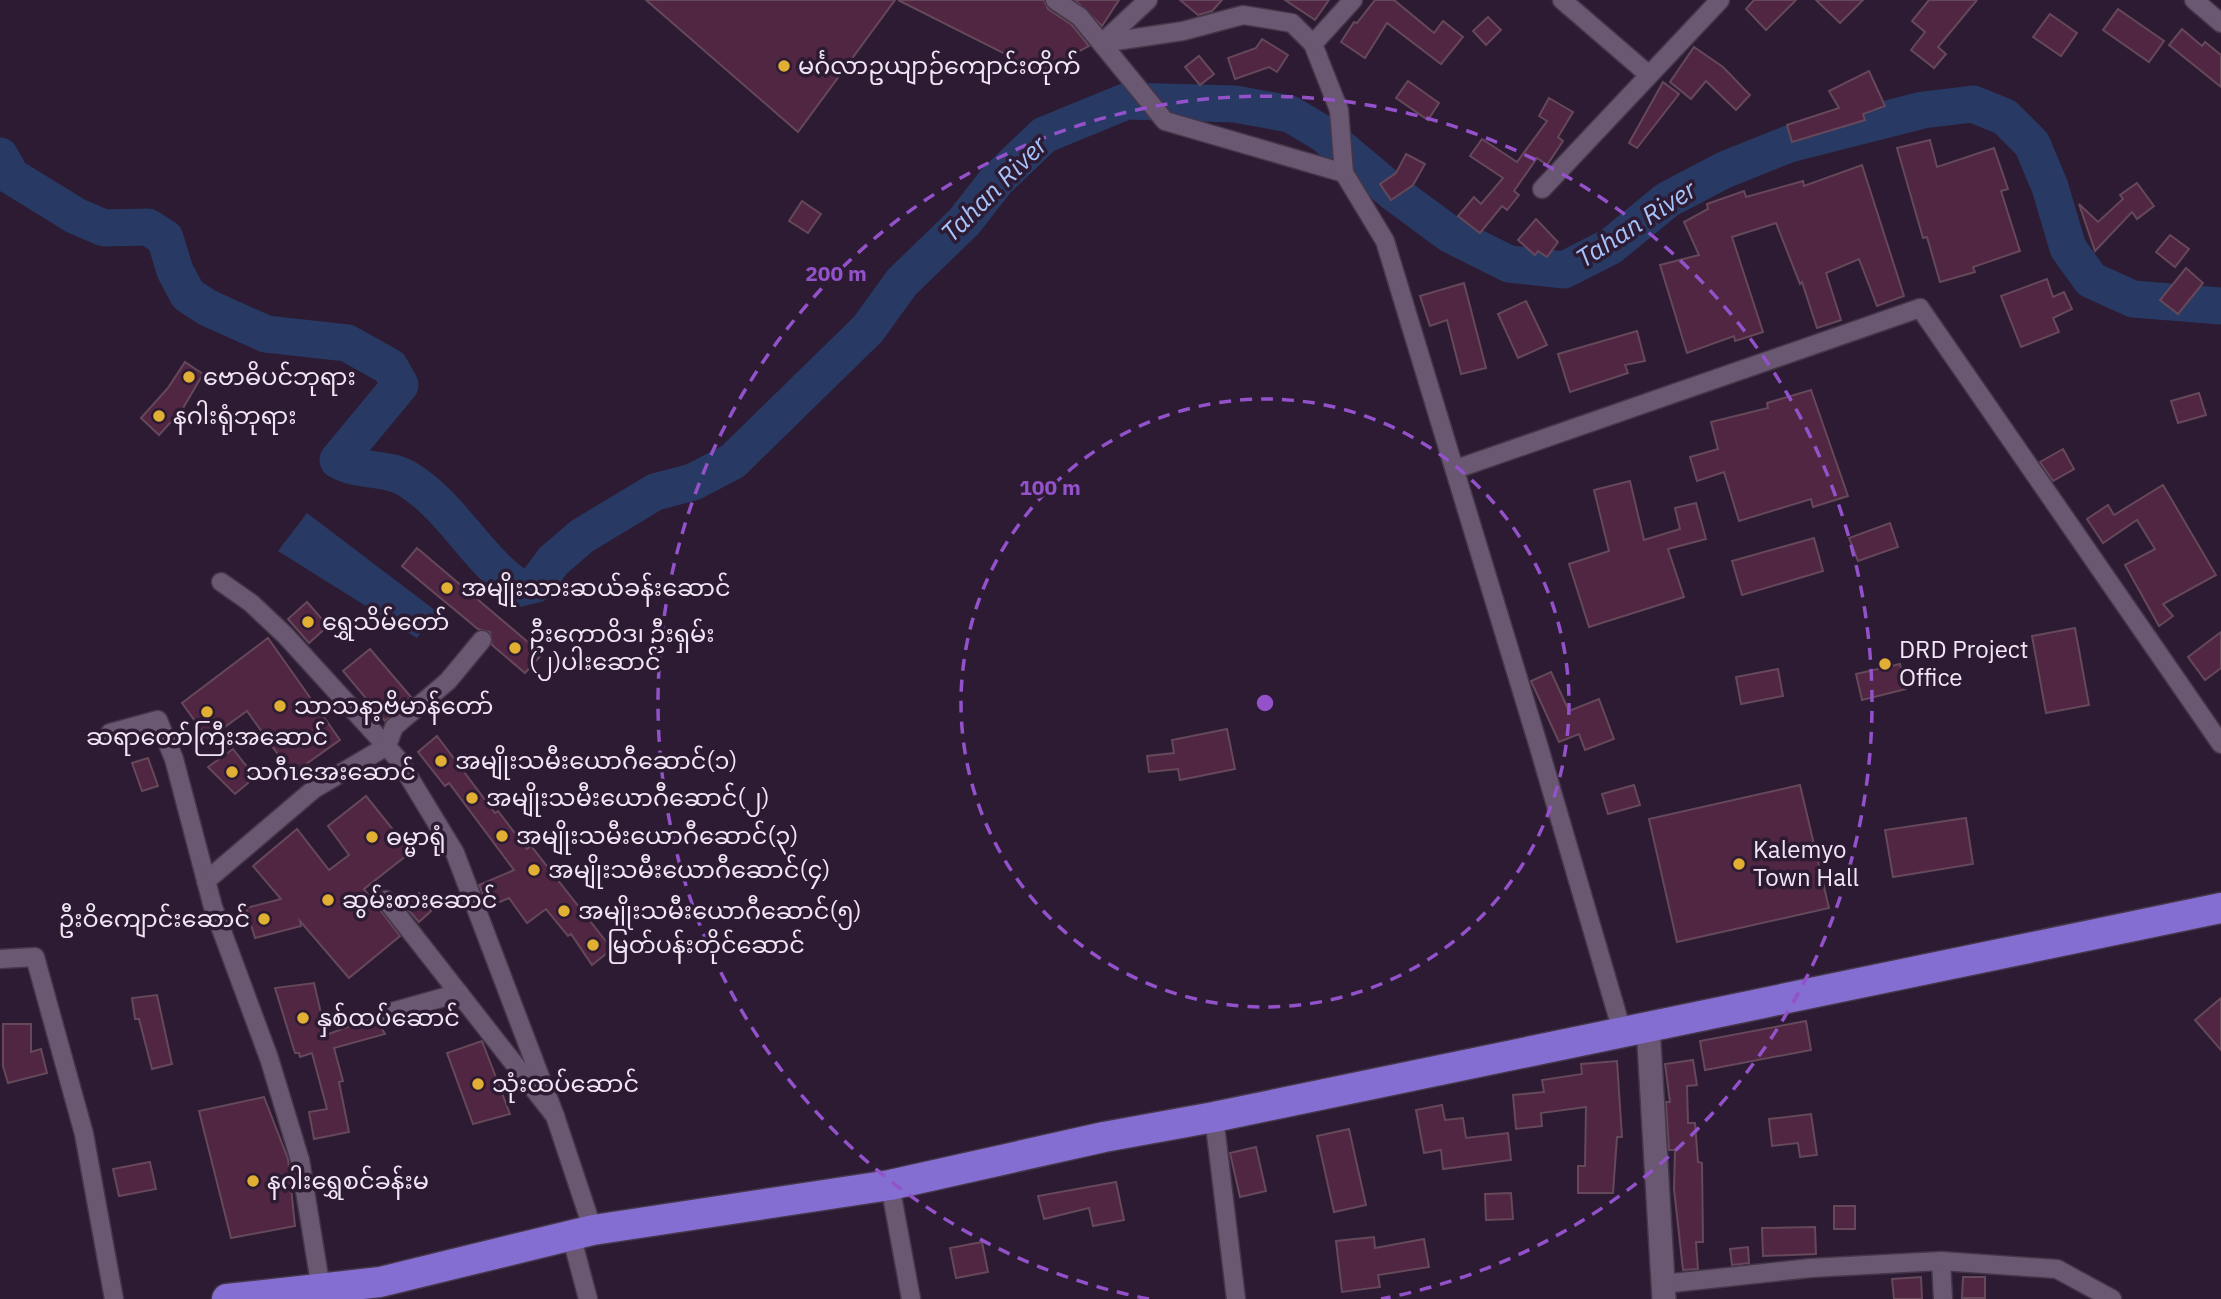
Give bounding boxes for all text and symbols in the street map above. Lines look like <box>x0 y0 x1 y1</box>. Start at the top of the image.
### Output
place label: မင်္ဂလာဥယျာဉ်ကျောင်းတိုက် <box>798 49 1081 85</box>
marker: မင်္ဂလာဥယျာဉ်ကျောင်းတိုက် <box>776 58 792 74</box>
water label: Tahan River <box>933 127 1055 249</box>
water label: Tahan River <box>1569 171 1703 275</box>
text: 200 m <box>805 259 867 287</box>
place label: ဗောဓိပင်ဘုရား <box>203 360 356 396</box>
marker: ဗောဓိပင်ဘုရား <box>181 369 197 385</box>
place label: နဂါးရုံဘုရား <box>173 399 296 435</box>
marker: နဂါးရုံဘုရား <box>151 408 167 424</box>
text: 100 m <box>1019 473 1081 501</box>
place label: အမျိုးသားဆယ်ခန်းဆောင် <box>461 571 731 607</box>
marker: အမျိုးသားဆယ်ခန်းဆောင် <box>439 580 455 596</box>
place label: ရွှေသိမ်တော် <box>322 605 449 641</box>
marker: ရွှေသိမ်တော် <box>300 614 316 630</box>
place label: ဦးကောဝိဒ၊ ဦးရှမ်း (၂)ပါးဆောင် <box>529 617 715 681</box>
place label: DRD Project Office <box>1899 633 2028 693</box>
marker: ဦးကောဝိဒ၊ ဦးရှမ်း (၂)ပါးဆောင် <box>507 640 523 656</box>
marker: DRD Project Office <box>1877 656 1893 672</box>
place label: သာသနာ့ဗိမာန်တော် <box>294 689 493 725</box>
centre of rings <box>1253 691 1277 715</box>
marker: သာသနာ့ဗိမာန်တော် <box>272 698 288 714</box>
marker: ဆရာတော်ကြီးအဆောင် <box>199 704 215 720</box>
place label: ဆရာတော်ကြီးအဆောင် <box>86 720 328 756</box>
place label: အမျိုးသမီးယောဂီဆောင်(၁) <box>455 744 737 780</box>
marker: အမျိုးသမီးယောဂီဆောင်(၁) <box>433 753 449 769</box>
place label: သဂီၤအေးဆောင် <box>246 755 416 787</box>
marker: သဂီၤအေးဆောင် <box>224 764 240 780</box>
place label: အမျိုးသမီးယောဂီဆောင်(၂) <box>486 781 770 817</box>
marker: အမျိုးသမီးယောဂီဆောင်(၂) <box>464 790 480 806</box>
place label: အမျိုးသမီးယောဂီဆောင်(၃) <box>516 819 798 855</box>
place label: ဓမ္မာရုံ <box>386 820 446 857</box>
marker: အမျိုးသမီးယောဂီဆောင်(၃) <box>494 828 510 844</box>
marker: ဓမ္မာရုံ <box>364 829 380 845</box>
place label: Kalemyo Town Hall <box>1753 833 1859 893</box>
place label: အမျိုးသမီးယောဂီဆောင်(၄) <box>548 853 830 889</box>
marker: Kalemyo Town Hall <box>1731 856 1747 872</box>
marker: အမျိုးသမီးယောဂီဆောင်(၄) <box>526 862 542 878</box>
place label: ဆွမ်းစားဆောင် <box>342 883 497 918</box>
marker: ဆွမ်းစားဆောင် <box>320 892 336 908</box>
place label: အမျိုးသမီးယောဂီဆောင်(၅) <box>578 894 862 930</box>
place label: ဦးဝိကျောင်းဆောင် <box>58 902 250 938</box>
marker: အမျိုးသမီးယောဂီဆောင်(၅) <box>556 903 572 919</box>
marker: ဦးဝိကျောင်းဆောင် <box>256 911 272 927</box>
place label: မြတ်ပန်းတိုင်ဆောင် <box>607 928 805 964</box>
marker: မြတ်ပန်းတိုင်ဆောင် <box>585 937 601 953</box>
place label: နှစ်ထပ်ဆောင် <box>317 1001 460 1037</box>
marker: နှစ်ထပ်ဆောင် <box>295 1010 311 1026</box>
place label: သုံးထပ်ဆောင် <box>492 1067 639 1103</box>
marker: သုံးထပ်ဆောင် <box>470 1076 486 1092</box>
place label: နဂါးရွှေစင်ခန်းမ <box>267 1164 429 1200</box>
marker: နဂါးရွှေစင်ခန်းမ <box>245 1173 261 1189</box>

